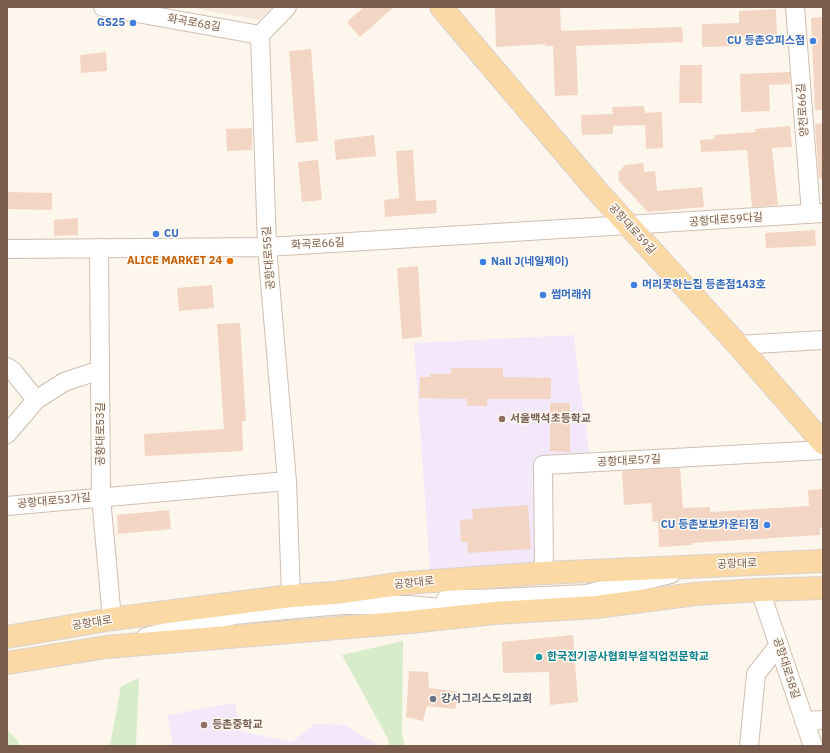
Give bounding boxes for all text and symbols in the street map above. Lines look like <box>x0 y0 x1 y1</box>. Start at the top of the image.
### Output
street label: 화곡로68길 <box>166 12 222 34</box>
place label: GS25 <box>97 16 125 30</box>
marker: GS25 <box>128 18 138 28</box>
place label: CU 등촌오피스점 <box>727 34 805 48</box>
marker: CU 등촌오피스점 <box>808 36 818 46</box>
street label: 양천로66길 <box>795 83 811 137</box>
street label: 공항대로59길 <box>606 201 658 257</box>
street label: 공항대로59다길 <box>689 211 763 229</box>
street label: 공항대로55길 <box>260 226 278 290</box>
place label: CU <box>164 227 179 241</box>
marker: CU <box>151 229 161 239</box>
street label: 화곡로66길 <box>291 236 345 252</box>
place label: ALICE MARKET 24 <box>127 254 222 268</box>
place label: Nail J(네일제이) <box>491 255 568 269</box>
marker: ALICE MARKET 24 <box>225 256 235 266</box>
marker: Nail J(네일제이) <box>478 257 488 267</box>
place label: 머리못하는집 등촌점143호 <box>642 278 766 292</box>
marker: 머리못하는집 등촌점143호 <box>629 280 639 290</box>
place label: 썸머래쉬 <box>551 288 591 302</box>
marker: 썸머래쉬 <box>538 290 548 300</box>
street label: 공항대로53길 <box>94 402 108 466</box>
place label: 서울백석초등학교 <box>510 412 591 426</box>
marker: 서울백석초등학교 <box>497 414 507 424</box>
street label: 공항대로57길 <box>597 453 661 469</box>
street label: 공항대로53가길 <box>17 491 91 511</box>
place label: CU 등촌보보카운티점 <box>661 518 759 532</box>
marker: CU 등촌보보카운티점 <box>762 520 772 530</box>
street label: 공항대로 <box>717 557 757 571</box>
street label: 공항대로 <box>393 574 435 592</box>
street label: 공항대로 <box>71 613 113 633</box>
street label: 공항대로58길 <box>770 636 802 700</box>
place label: 한국전기공사협회부설직업전문학교 <box>547 650 709 664</box>
marker: 한국전기공사협회부설직업전문학교 <box>534 652 544 662</box>
place label: 강서그리스도의교회 <box>441 692 532 706</box>
marker: 강서그리스도의교회 <box>428 694 438 704</box>
place label: 등촌중학교 <box>212 718 263 732</box>
marker: 등촌중학교 <box>199 720 209 730</box>

